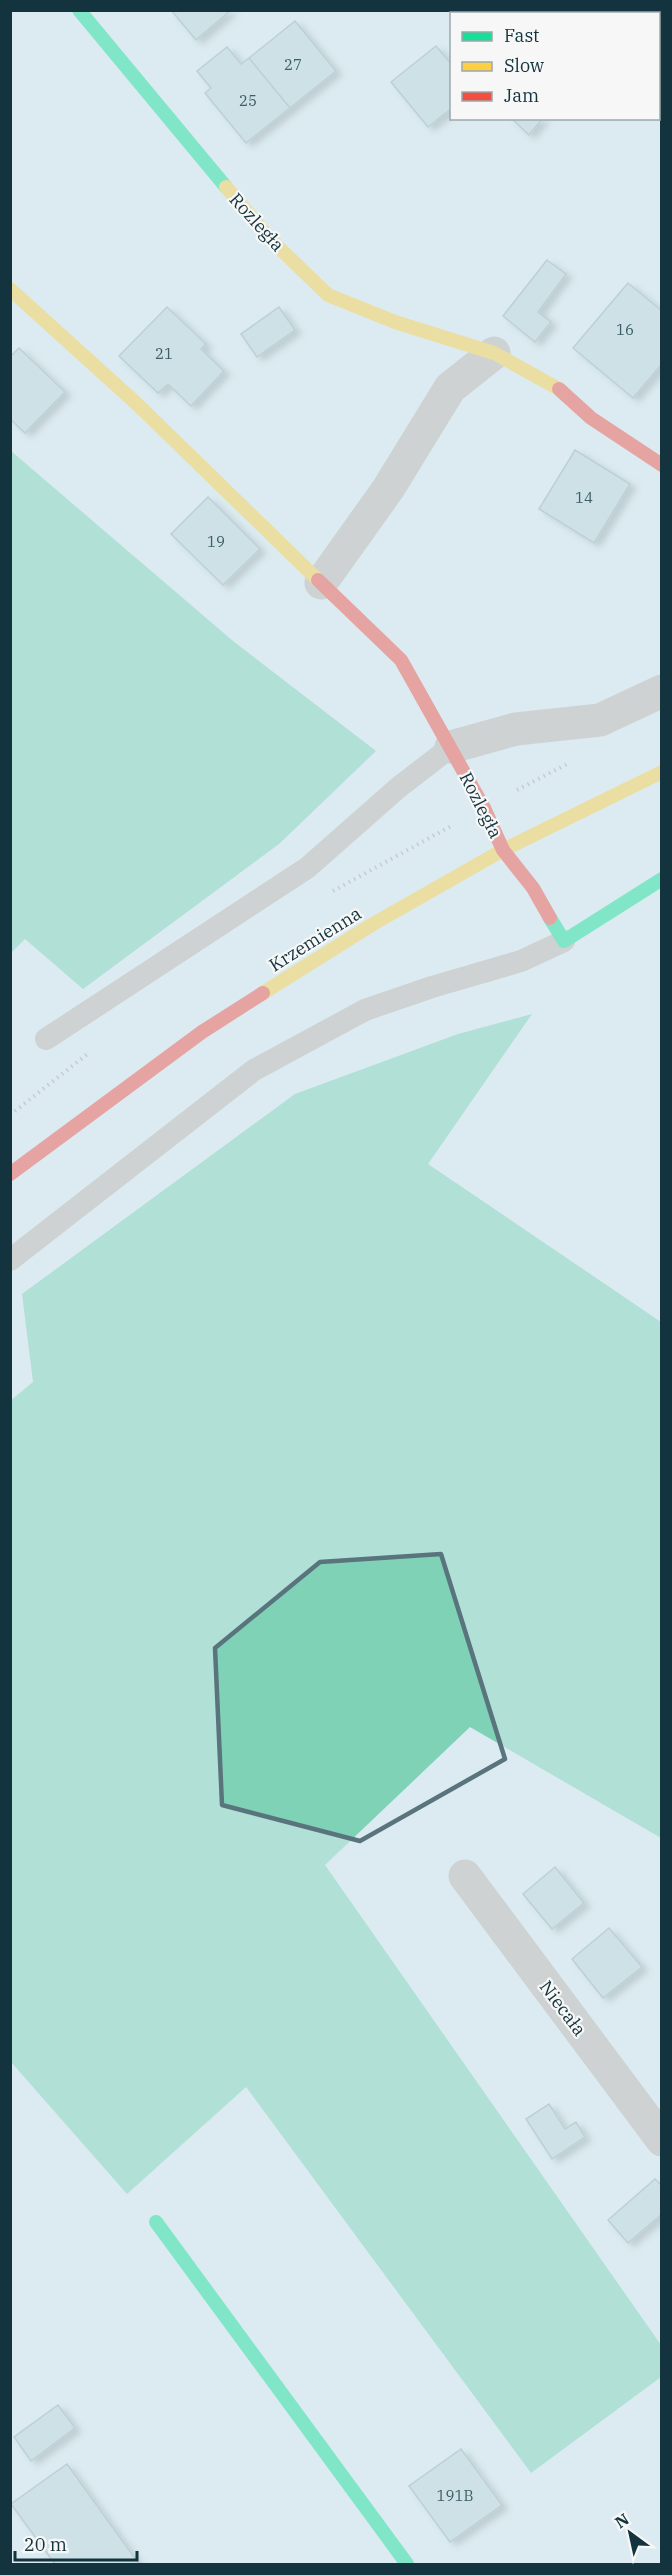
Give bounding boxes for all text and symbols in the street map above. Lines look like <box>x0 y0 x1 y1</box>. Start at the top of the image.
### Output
legend <box>450 12 660 120</box>
text: Fast <box>504 24 539 47</box>
text: Slow <box>504 54 544 77</box>
house number: 27 <box>284 55 302 74</box>
text: Jam <box>504 84 539 107</box>
house number: 25 <box>239 91 257 110</box>
street label: Rozległa <box>225 188 289 256</box>
house number: 16 <box>616 320 634 339</box>
house number: 21 <box>155 344 173 363</box>
house number: 14 <box>575 488 593 507</box>
house number: 19 <box>207 532 225 551</box>
street label: Rozległa <box>455 768 507 842</box>
street label: Krzemienna <box>265 901 366 976</box>
street label: Niecała <box>535 1976 591 2041</box>
house number: 191B <box>436 2486 474 2505</box>
north arrow <box>600 2503 660 2563</box>
text: N <box>611 2509 633 2532</box>
scale bar <box>15 2524 136 2562</box>
text: 20 m <box>24 2533 67 2556</box>

